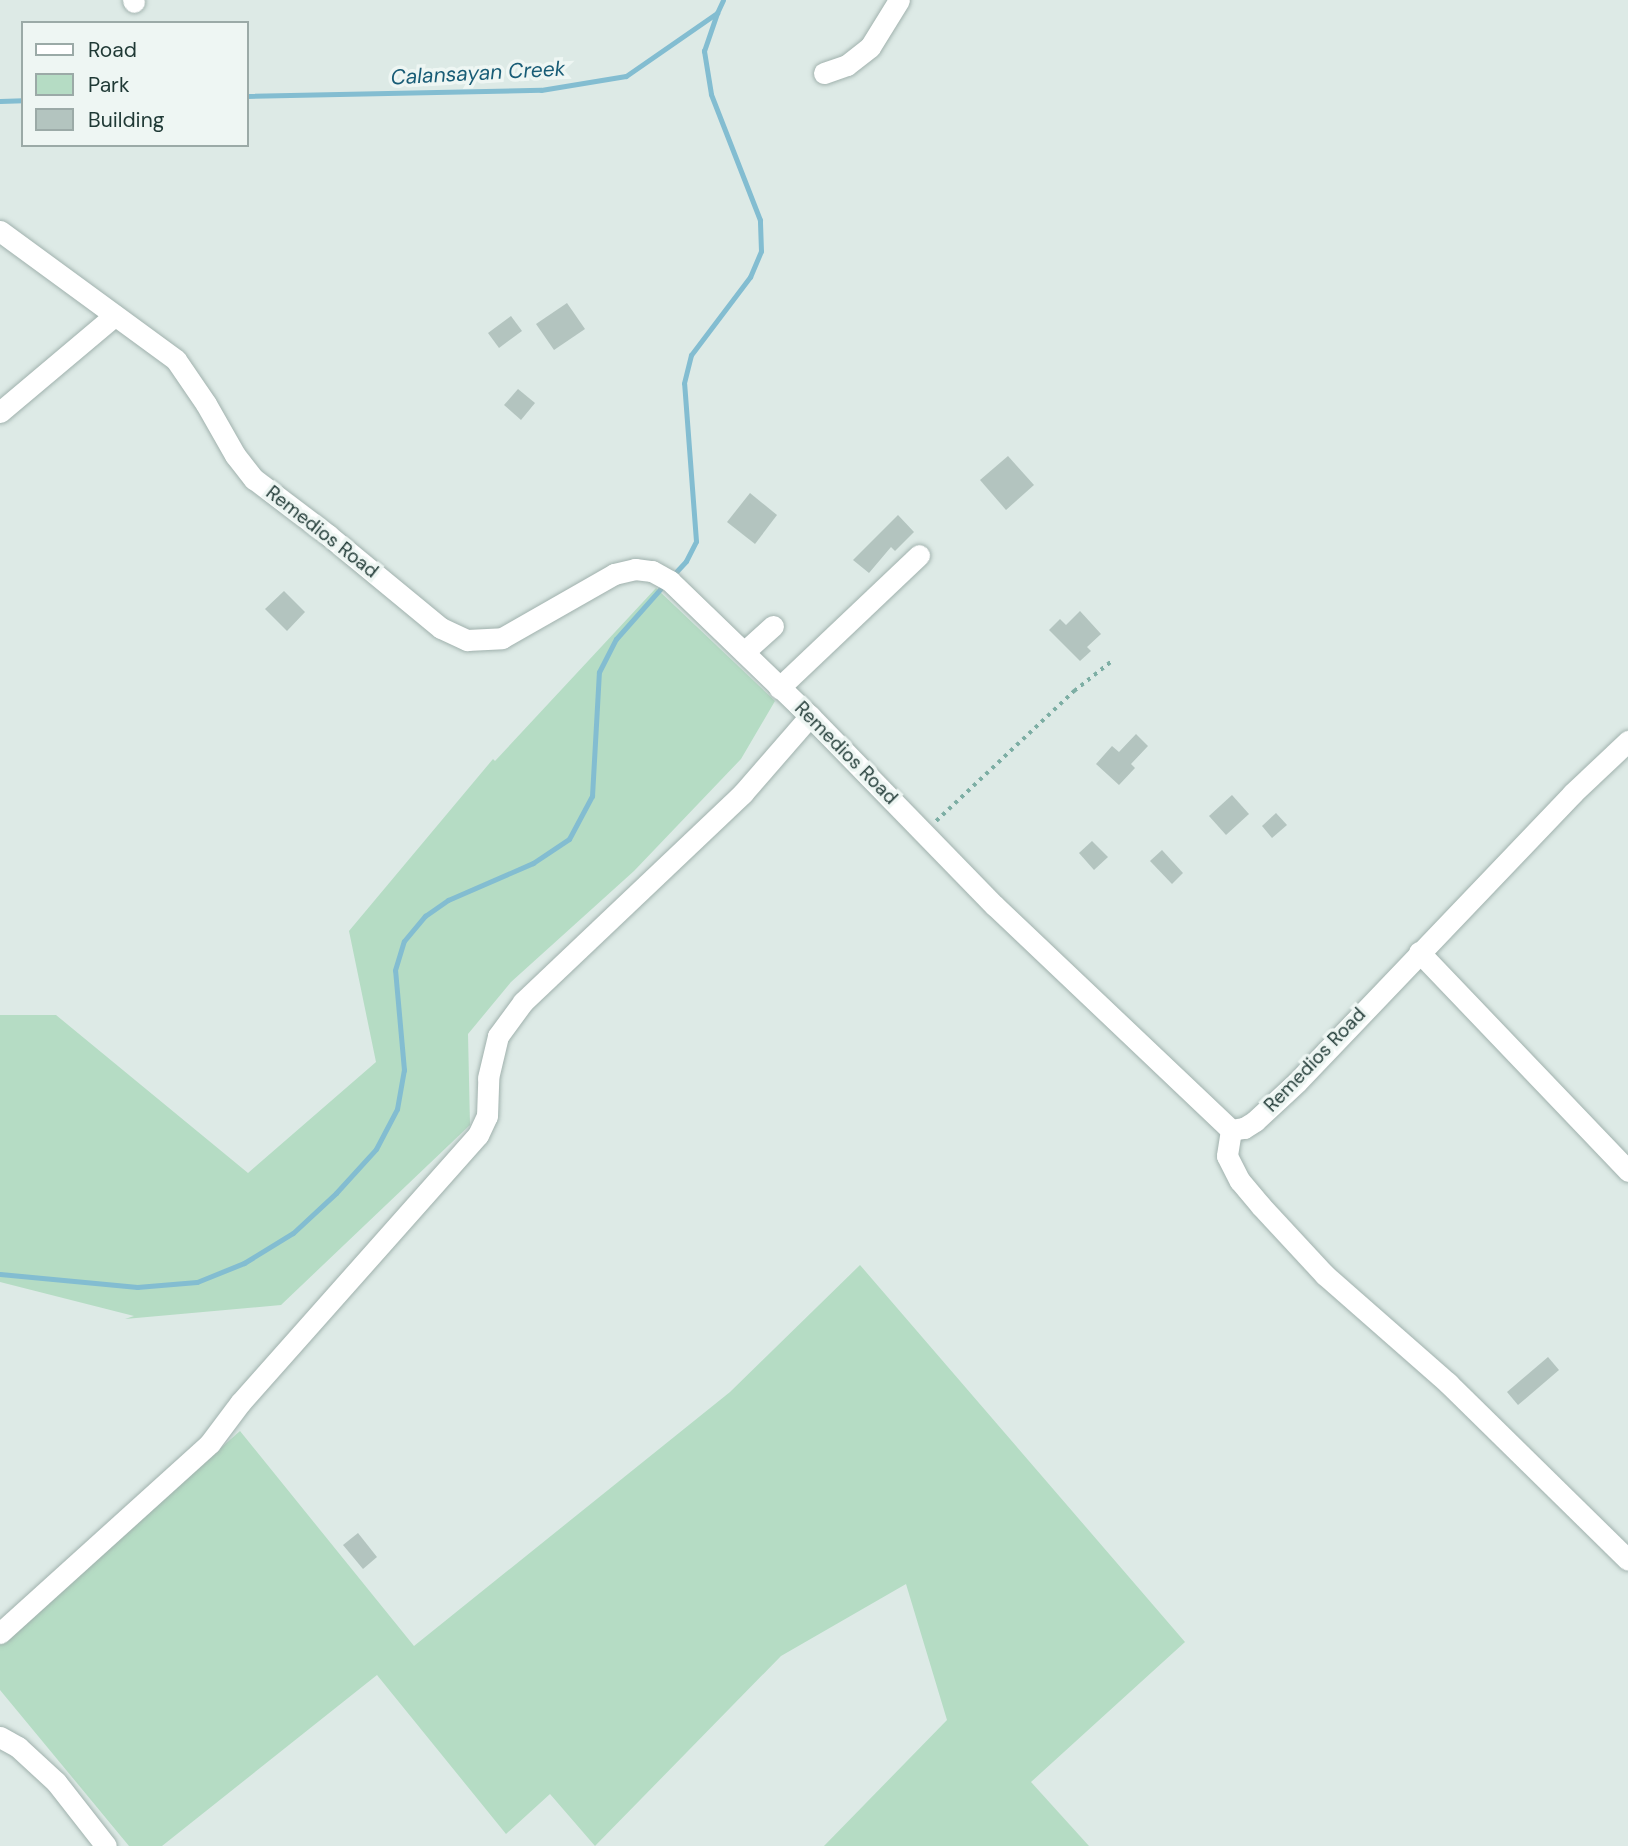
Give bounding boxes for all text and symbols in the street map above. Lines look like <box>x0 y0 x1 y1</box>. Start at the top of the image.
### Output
legend <box>21 21 248 147</box>
text: Road <box>88 36 137 64</box>
water label: Calansayan Creek <box>390 56 566 90</box>
text: Park <box>88 71 129 99</box>
text: Building <box>88 106 164 134</box>
street label: Remedios Road <box>261 481 383 583</box>
street label: Remedios Road <box>790 697 902 809</box>
street label: Remedios Road <box>1260 1003 1370 1117</box>

